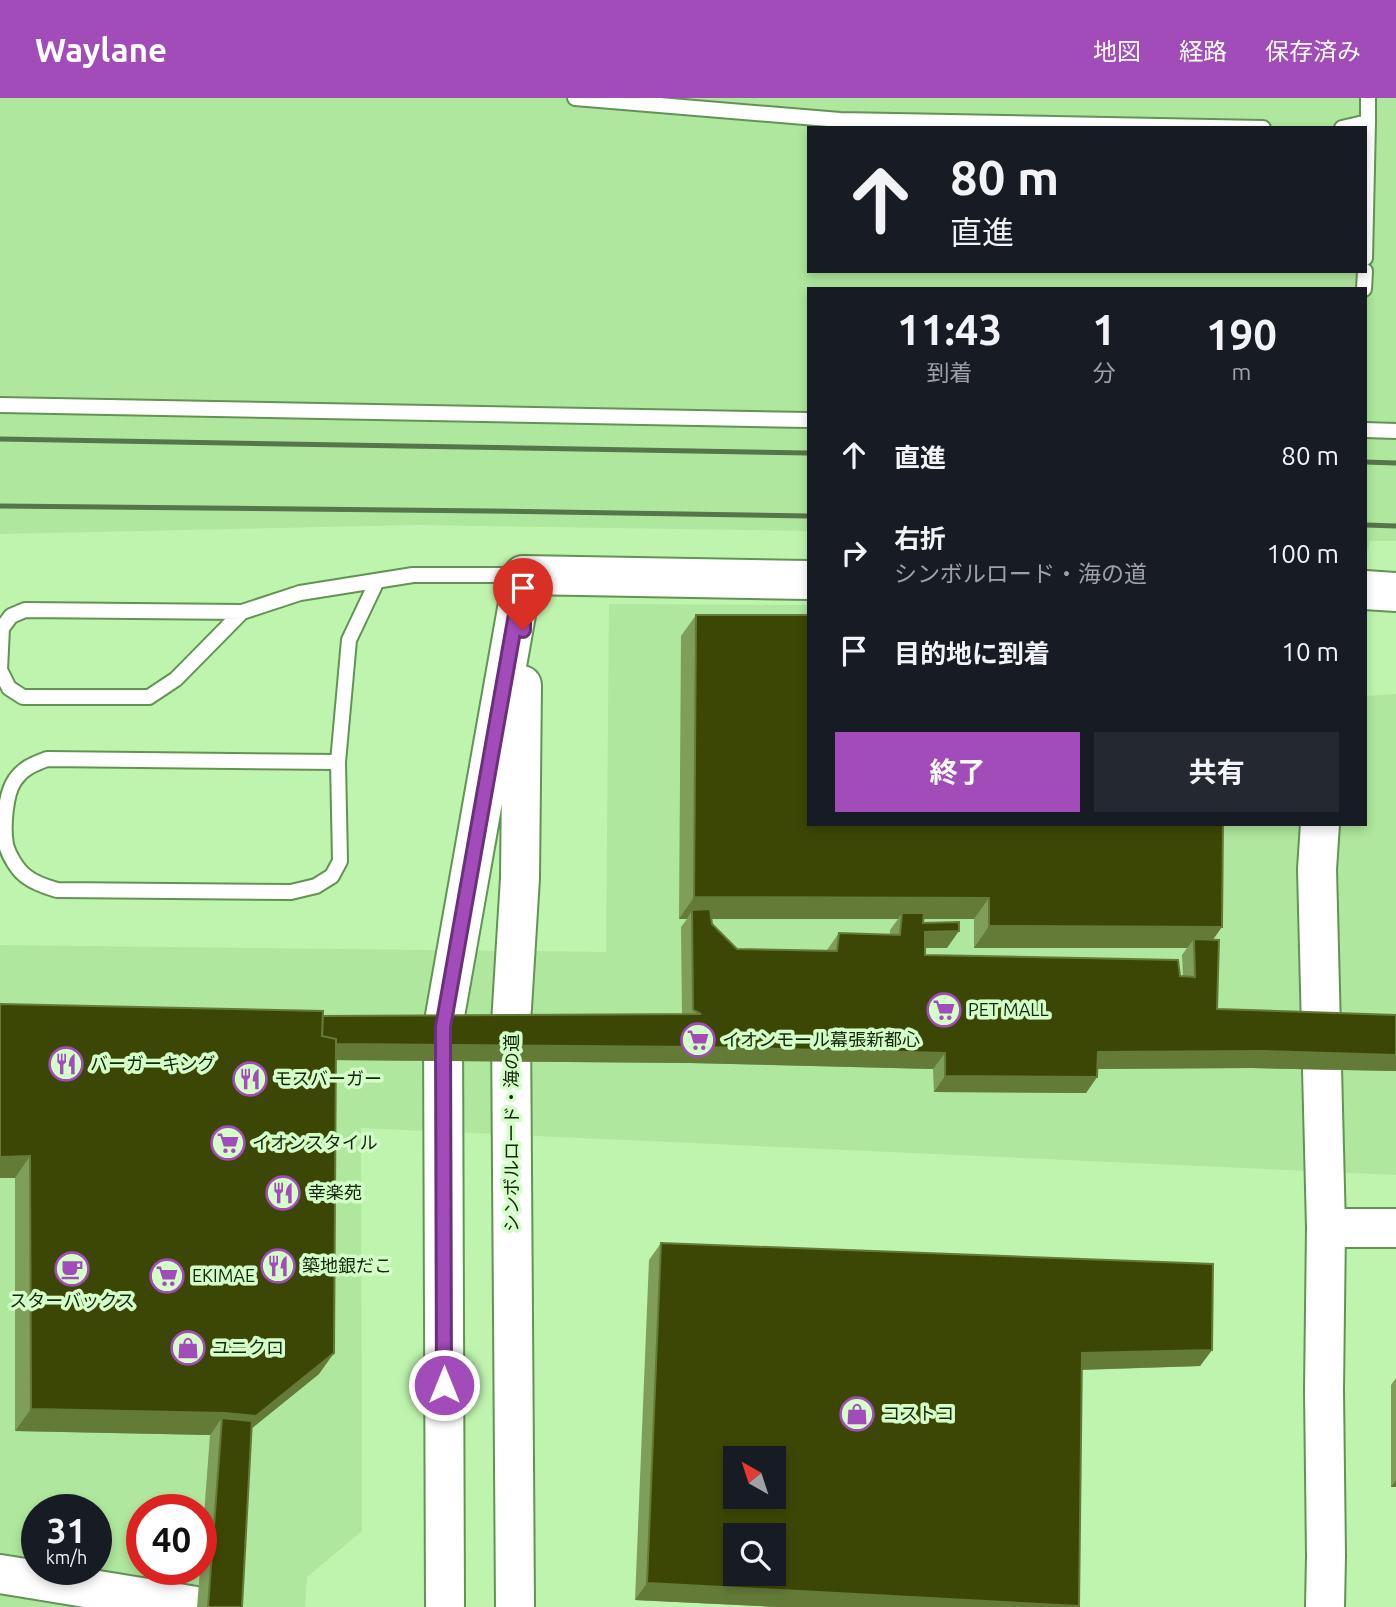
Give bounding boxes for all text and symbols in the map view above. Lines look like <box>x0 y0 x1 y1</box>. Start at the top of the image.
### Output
text: Waylane <box>35 31 167 68</box>
text: 地図 <box>1093 38 1141 65</box>
text: 経路 <box>1179 38 1227 65</box>
text: 保存済み <box>1265 38 1361 65</box>
text: 80 m <box>950 149 1059 204</box>
icon: ahead <box>835 154 926 245</box>
text: 直進 <box>950 214 1014 250</box>
text: 11:43 <box>897 306 1002 353</box>
text: 1 <box>1092 306 1116 353</box>
text: 190 <box>1206 311 1277 358</box>
text: m <box>1232 359 1251 384</box>
text: 到着 <box>927 360 973 385</box>
text: 分 <box>1093 360 1116 385</box>
icon: ahead <box>835 436 873 474</box>
text: 80 m <box>1281 441 1339 470</box>
text: 直進 <box>894 443 946 472</box>
text: 右折 <box>894 524 946 553</box>
icon: right <box>835 534 873 572</box>
text: 100 m <box>1267 539 1339 568</box>
pin <box>493 558 553 630</box>
text: シンボルロード・海の道 <box>894 561 1147 586</box>
icon: arrive <box>504 569 542 607</box>
icon: arrive <box>835 632 873 670</box>
text: 10 m <box>1281 637 1339 666</box>
text: 目的地に到着 <box>894 639 1050 668</box>
button: 終了 <box>835 732 1080 812</box>
button: 共有 <box>1094 732 1339 812</box>
supermarket icon: PET MALL <box>925 991 963 1029</box>
place label: PET MALL <box>968 999 1049 1019</box>
supermarket icon: イオンモール幕張新都心 <box>679 1021 717 1059</box>
place label: イオンモール幕張新都心 <box>722 1029 920 1049</box>
street label: シンボルロード・海の道 <box>501 1034 521 1232</box>
restaurant icon: バーガーキング <box>47 1045 85 1083</box>
place label: バーガーキング <box>90 1053 215 1073</box>
restaurant icon: モスバーガー <box>231 1060 269 1098</box>
place label: モスバーガー <box>274 1068 382 1088</box>
supermarket icon: イオンスタイル <box>209 1124 247 1162</box>
place label: イオンスタイル <box>252 1132 378 1152</box>
restaurant icon: 幸楽苑 <box>264 1174 302 1212</box>
place label: 幸楽苑 <box>308 1182 362 1202</box>
restaurant icon: 築地銀だこ <box>259 1247 297 1285</box>
cafe icon: スターバックス <box>53 1250 91 1288</box>
place label: 築地銀だこ <box>302 1255 392 1275</box>
supermarket icon: EKIMAE <box>148 1257 186 1295</box>
place label: EKIMAE <box>192 1265 255 1285</box>
place label: スターバックス <box>9 1290 135 1310</box>
shop icon: ユニクロ <box>169 1329 207 1367</box>
place label: ユニクロ <box>212 1337 284 1357</box>
position arrow <box>407 1348 481 1422</box>
shop icon: コストコ <box>838 1395 876 1433</box>
place label: コストコ <box>882 1403 954 1423</box>
north arrow <box>723 1446 786 1508</box>
map controls <box>723 1446 786 1586</box>
speed limit sign: 40 <box>126 1494 217 1585</box>
text: 31 <box>47 1510 86 1550</box>
button: search <box>723 1523 786 1586</box>
text: km/h <box>46 1547 87 1567</box>

